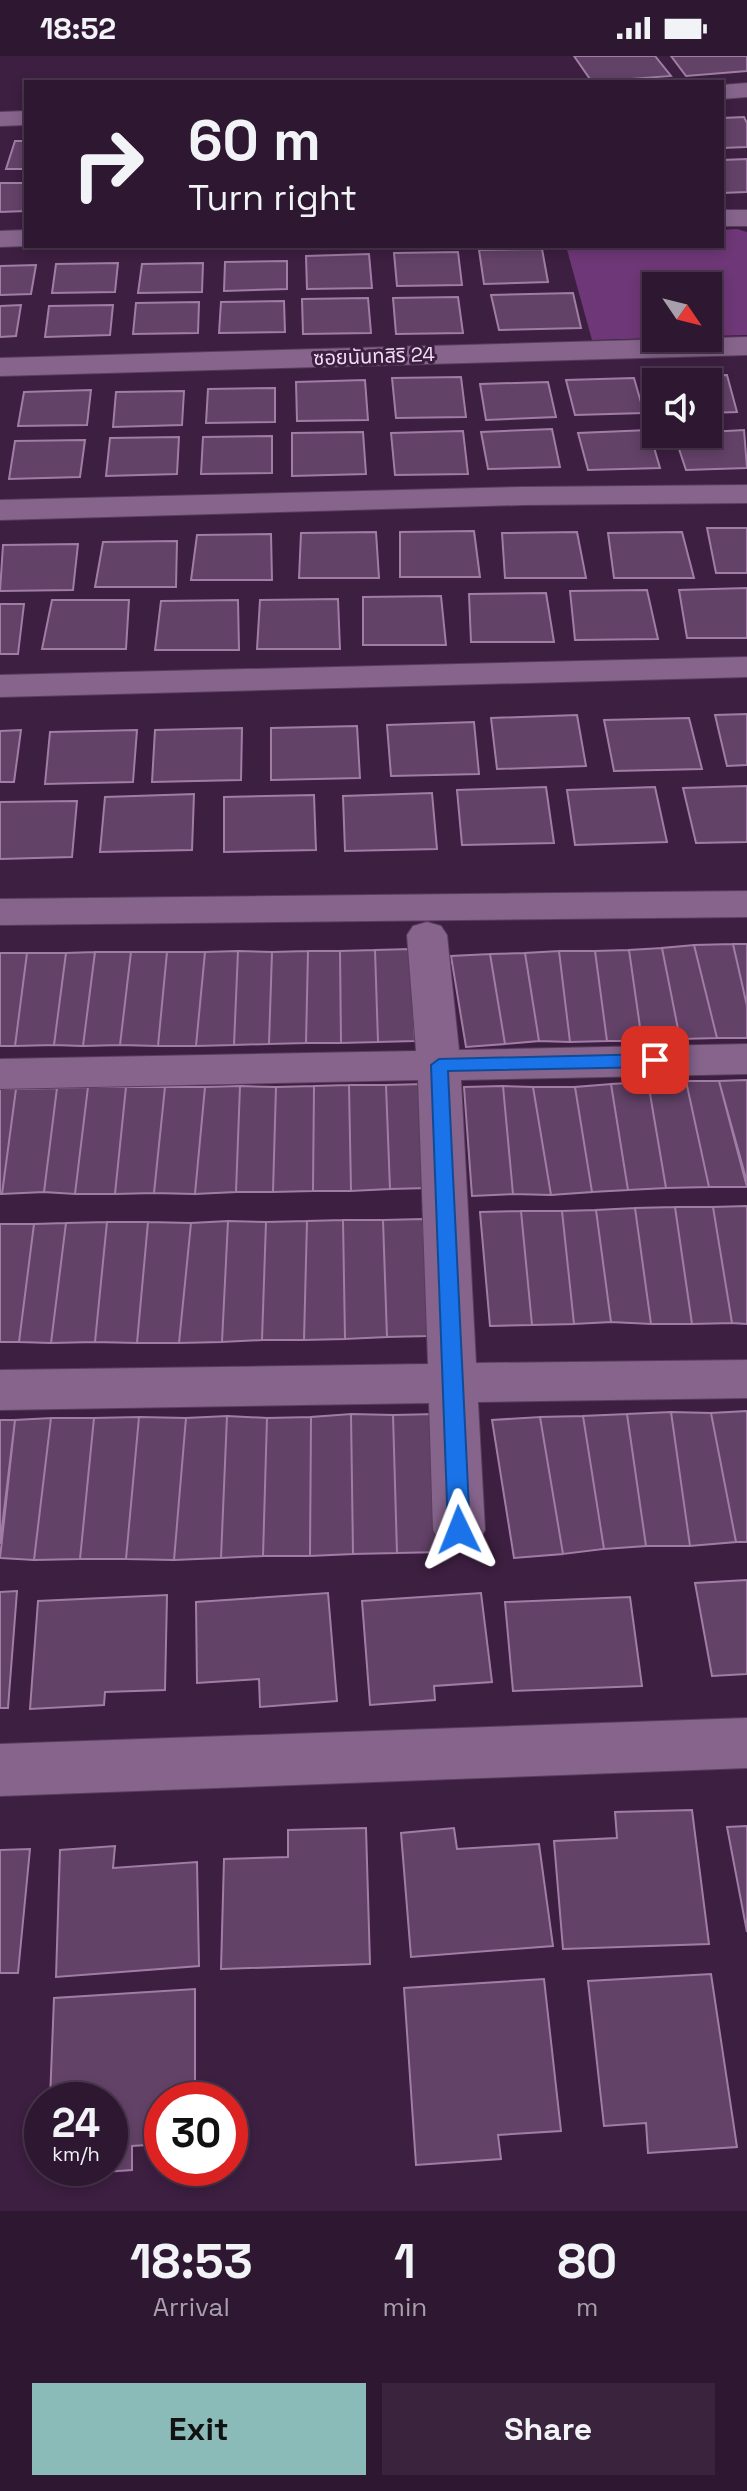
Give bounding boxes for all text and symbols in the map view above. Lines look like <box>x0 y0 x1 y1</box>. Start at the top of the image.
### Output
text: 18:52 <box>40 9 116 48</box>
text: 60 m <box>188 105 321 176</box>
icon: right <box>56 112 160 216</box>
text: Turn right <box>188 175 357 221</box>
north arrow <box>642 272 722 352</box>
map controls <box>642 272 722 448</box>
street label: ซอยนันทสิริ 24 <box>313 341 435 371</box>
button: sound <box>642 368 722 448</box>
pin <box>621 1026 689 1094</box>
icon: arrive <box>633 1038 677 1082</box>
position arrow <box>417 1488 501 1572</box>
speed limit sign: 30 <box>144 2082 248 2186</box>
text: 24 <box>52 2098 100 2149</box>
text: km/h <box>52 2141 100 2167</box>
text: 18:53 <box>130 2231 253 2292</box>
text: 1 <box>394 2231 416 2292</box>
text: 80 <box>557 2231 617 2292</box>
text: Arrival <box>153 2290 230 2324</box>
text: min <box>383 2290 427 2324</box>
text: m <box>576 2290 598 2324</box>
button: Exit <box>32 2383 366 2475</box>
button: Share <box>382 2383 715 2475</box>

